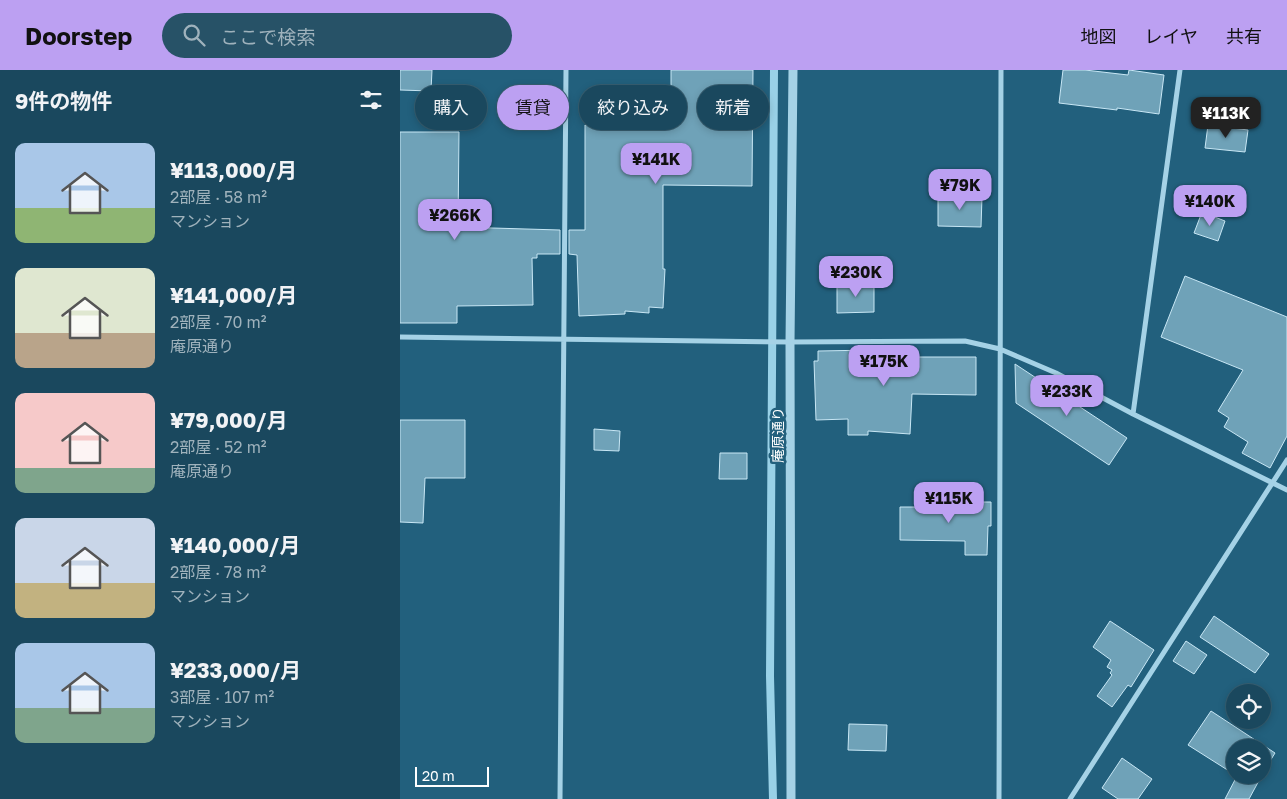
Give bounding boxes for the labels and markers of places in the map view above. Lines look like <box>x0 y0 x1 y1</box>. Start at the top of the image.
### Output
pin: ¥113K <box>1191 97 1261 139</box>
pin: ¥141K <box>621 142 691 185</box>
pin: ¥79K <box>930 168 990 211</box>
pin: ¥140K <box>1175 184 1245 227</box>
pin: ¥266K <box>420 198 490 241</box>
pin: ¥230K <box>821 256 891 298</box>
pin: ¥175K <box>849 344 919 387</box>
pin: ¥233K <box>1032 374 1102 417</box>
pin: ¥115K <box>914 482 984 524</box>

